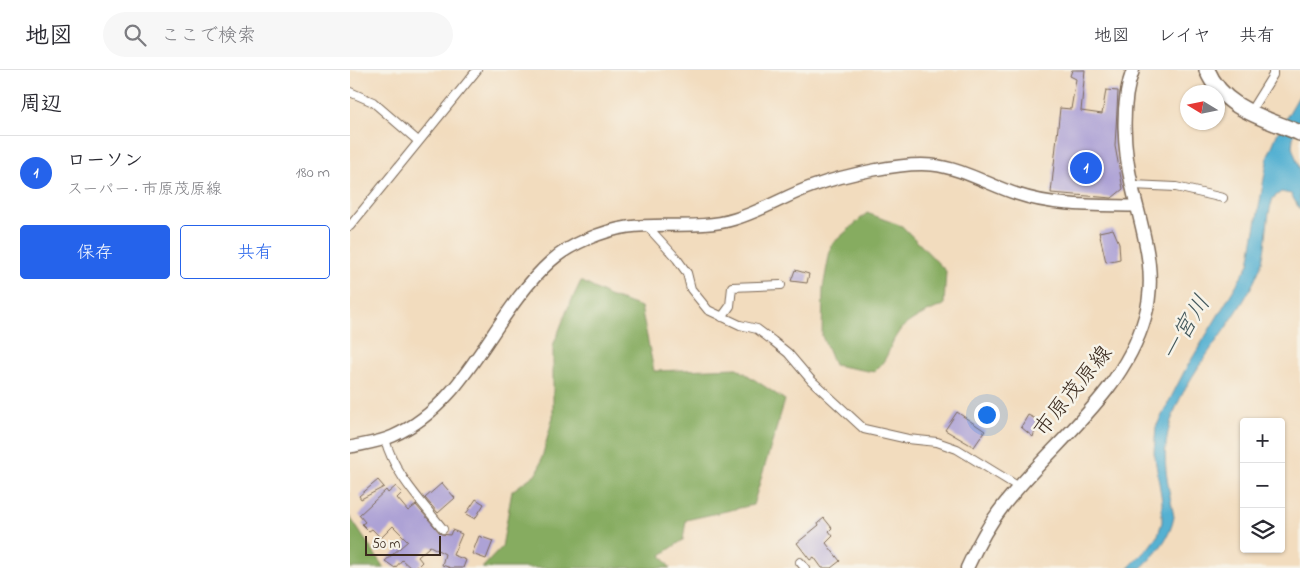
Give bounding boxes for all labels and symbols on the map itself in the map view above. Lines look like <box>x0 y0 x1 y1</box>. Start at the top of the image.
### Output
north arrow <box>1180 85 1225 130</box>
pin: 1 <box>1070 149 1102 187</box>
water label: 一宮川 <box>1153 289 1221 369</box>
street label: 市原茂原線 <box>1027 339 1121 445</box>
your location <box>974 402 1000 428</box>
scale bar <box>365 533 441 556</box>

